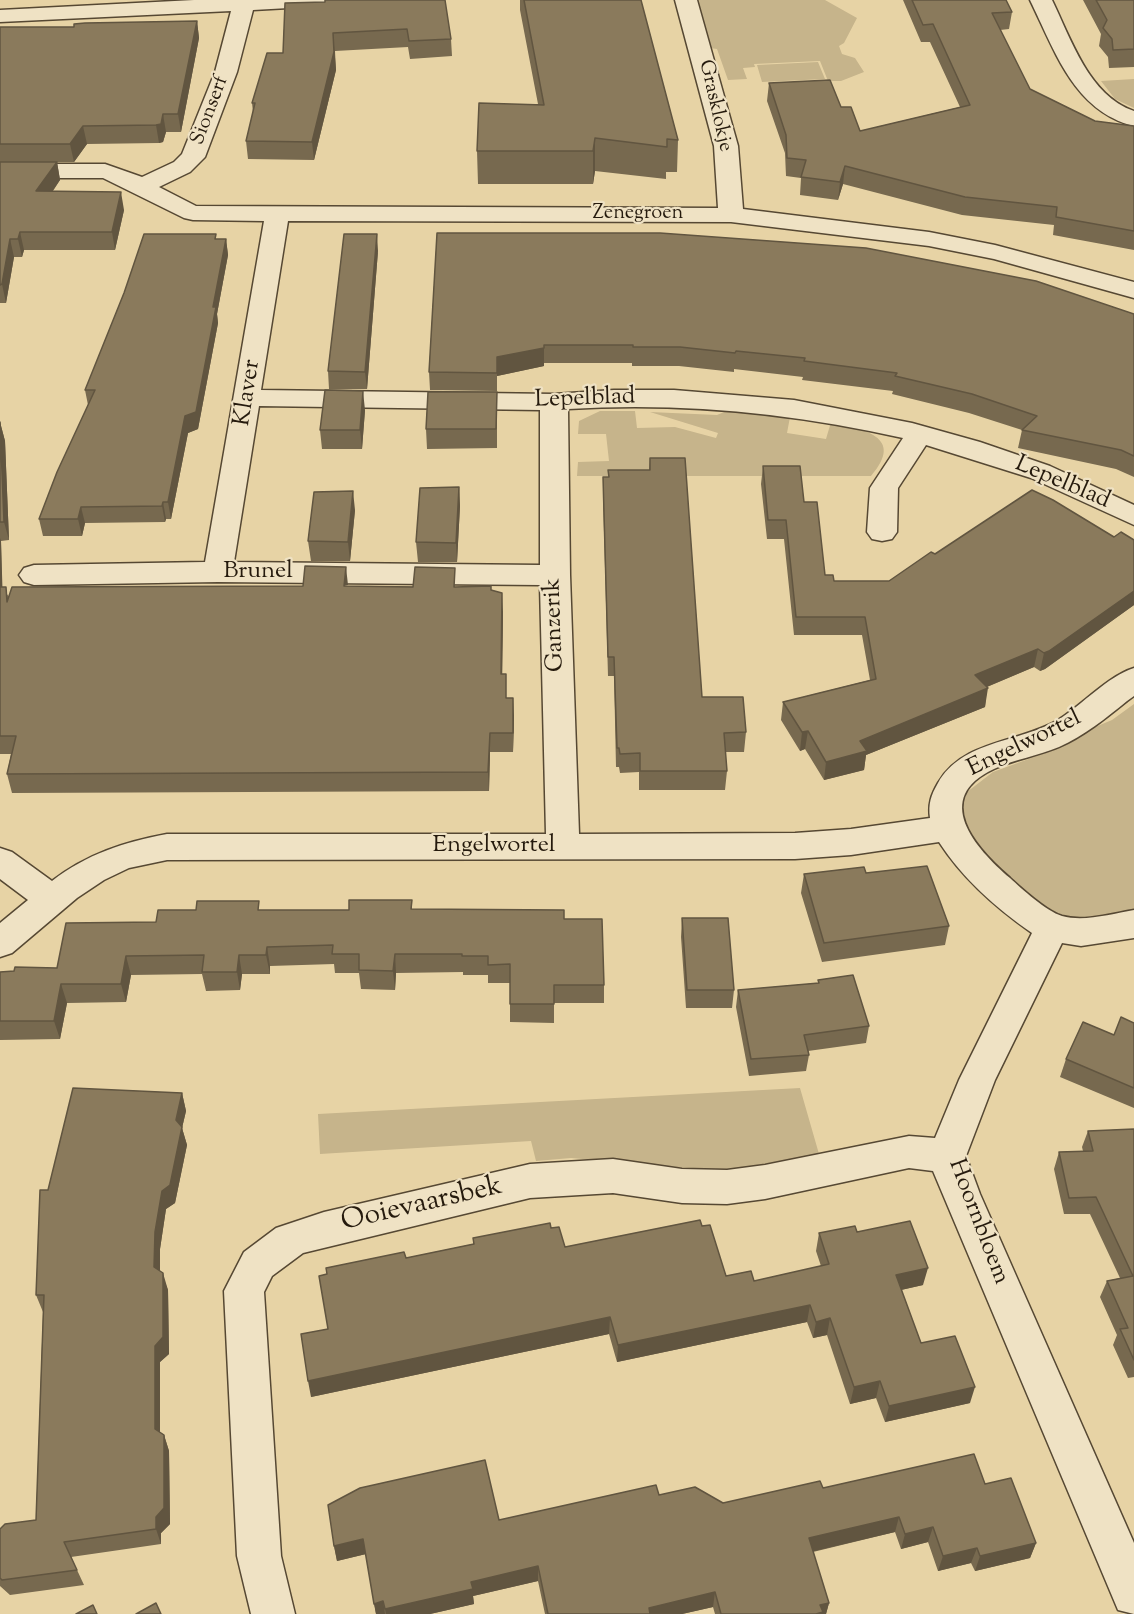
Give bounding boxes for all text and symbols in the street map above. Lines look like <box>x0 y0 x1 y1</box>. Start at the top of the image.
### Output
street label: Grasklokje <box>692 58 736 154</box>
street label: Sionserf <box>187 73 235 149</box>
street label: Zenegroen <box>593 203 683 227</box>
street label: Klaver <box>230 358 268 428</box>
street label: Lepelblad <box>534 384 636 416</box>
street label: Lepelblad <box>1010 451 1114 517</box>
street label: Brunel <box>223 559 293 587</box>
street label: Ganzerik <box>540 578 572 672</box>
street label: Engelwortel <box>963 705 1087 785</box>
street label: Engelwortel <box>433 833 555 861</box>
street label: Hoornbloem <box>940 1155 1014 1289</box>
street label: Ooievaarsbek <box>338 1171 506 1241</box>

